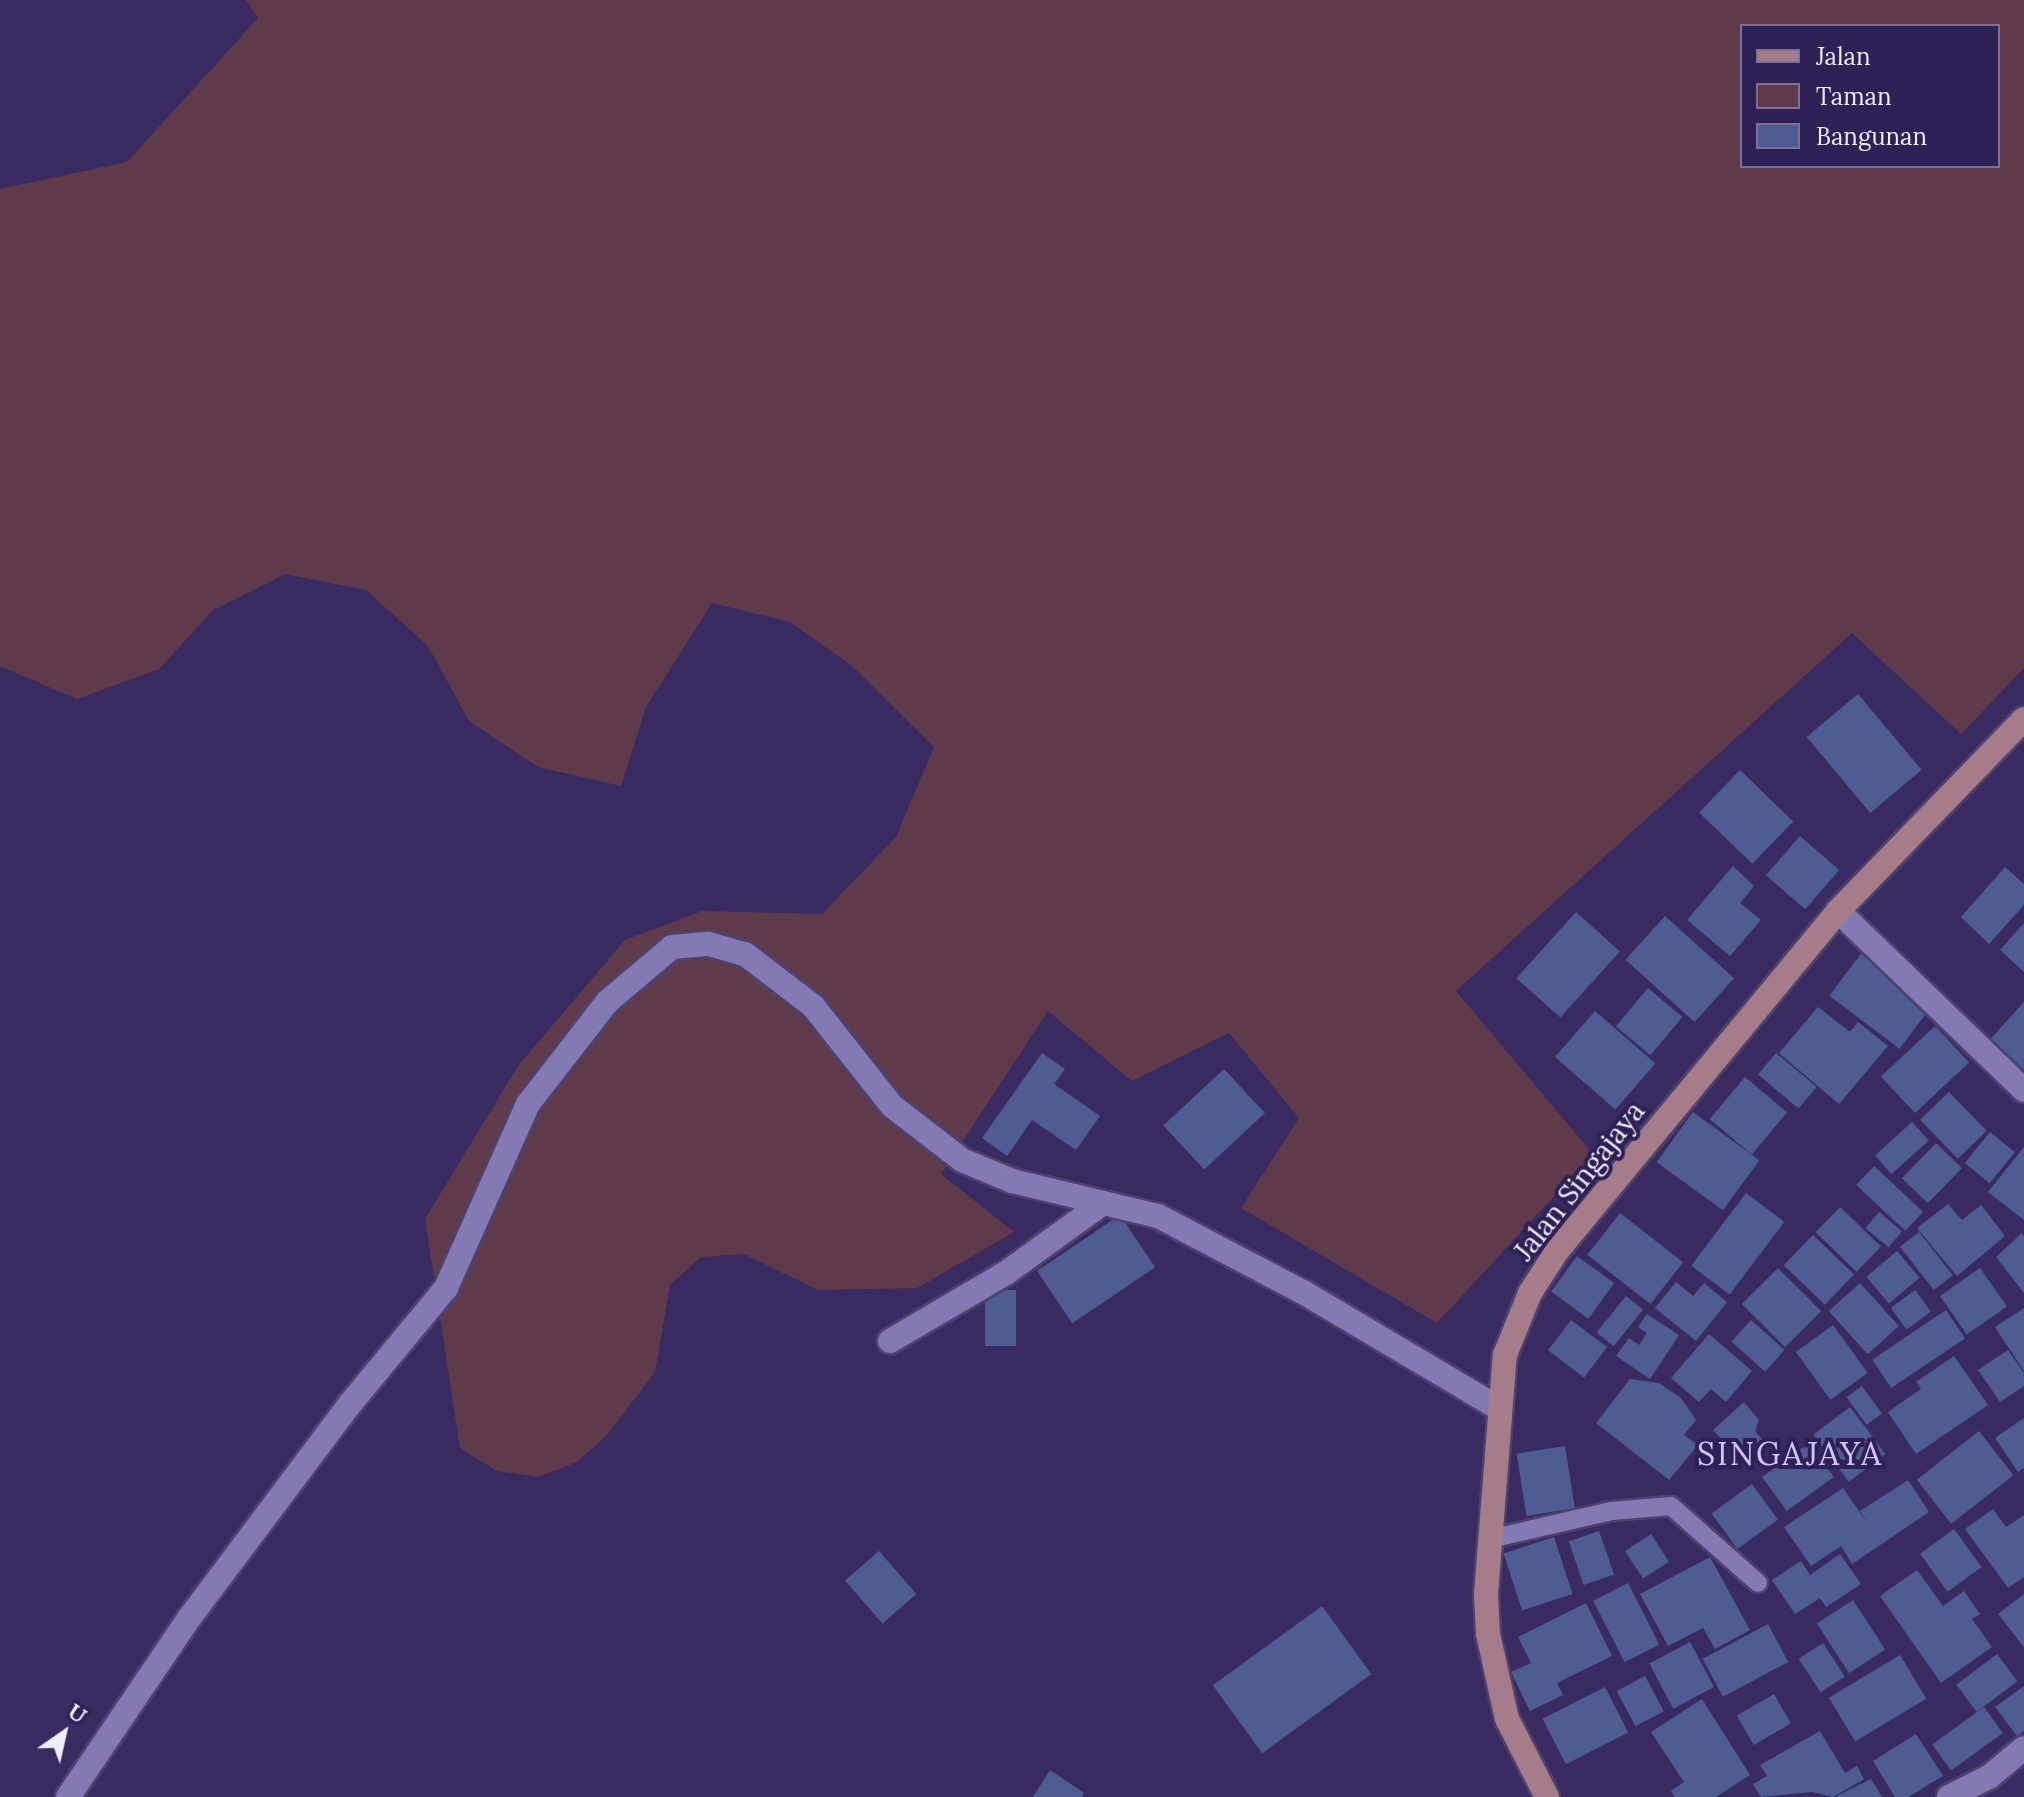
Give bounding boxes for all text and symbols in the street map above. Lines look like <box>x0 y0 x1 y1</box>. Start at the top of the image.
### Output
legend <box>1740 24 2000 168</box>
text: Jalan <box>1816 41 1870 72</box>
text: Taman <box>1816 81 1892 112</box>
text: Bangunan <box>1816 121 1927 152</box>
street label: Jalan Singajaya <box>1507 1095 1651 1267</box>
district label: SINGAJAYA <box>1697 1435 1883 1473</box>
north arrow <box>24 1693 104 1773</box>
text: U <box>63 1697 92 1729</box>

